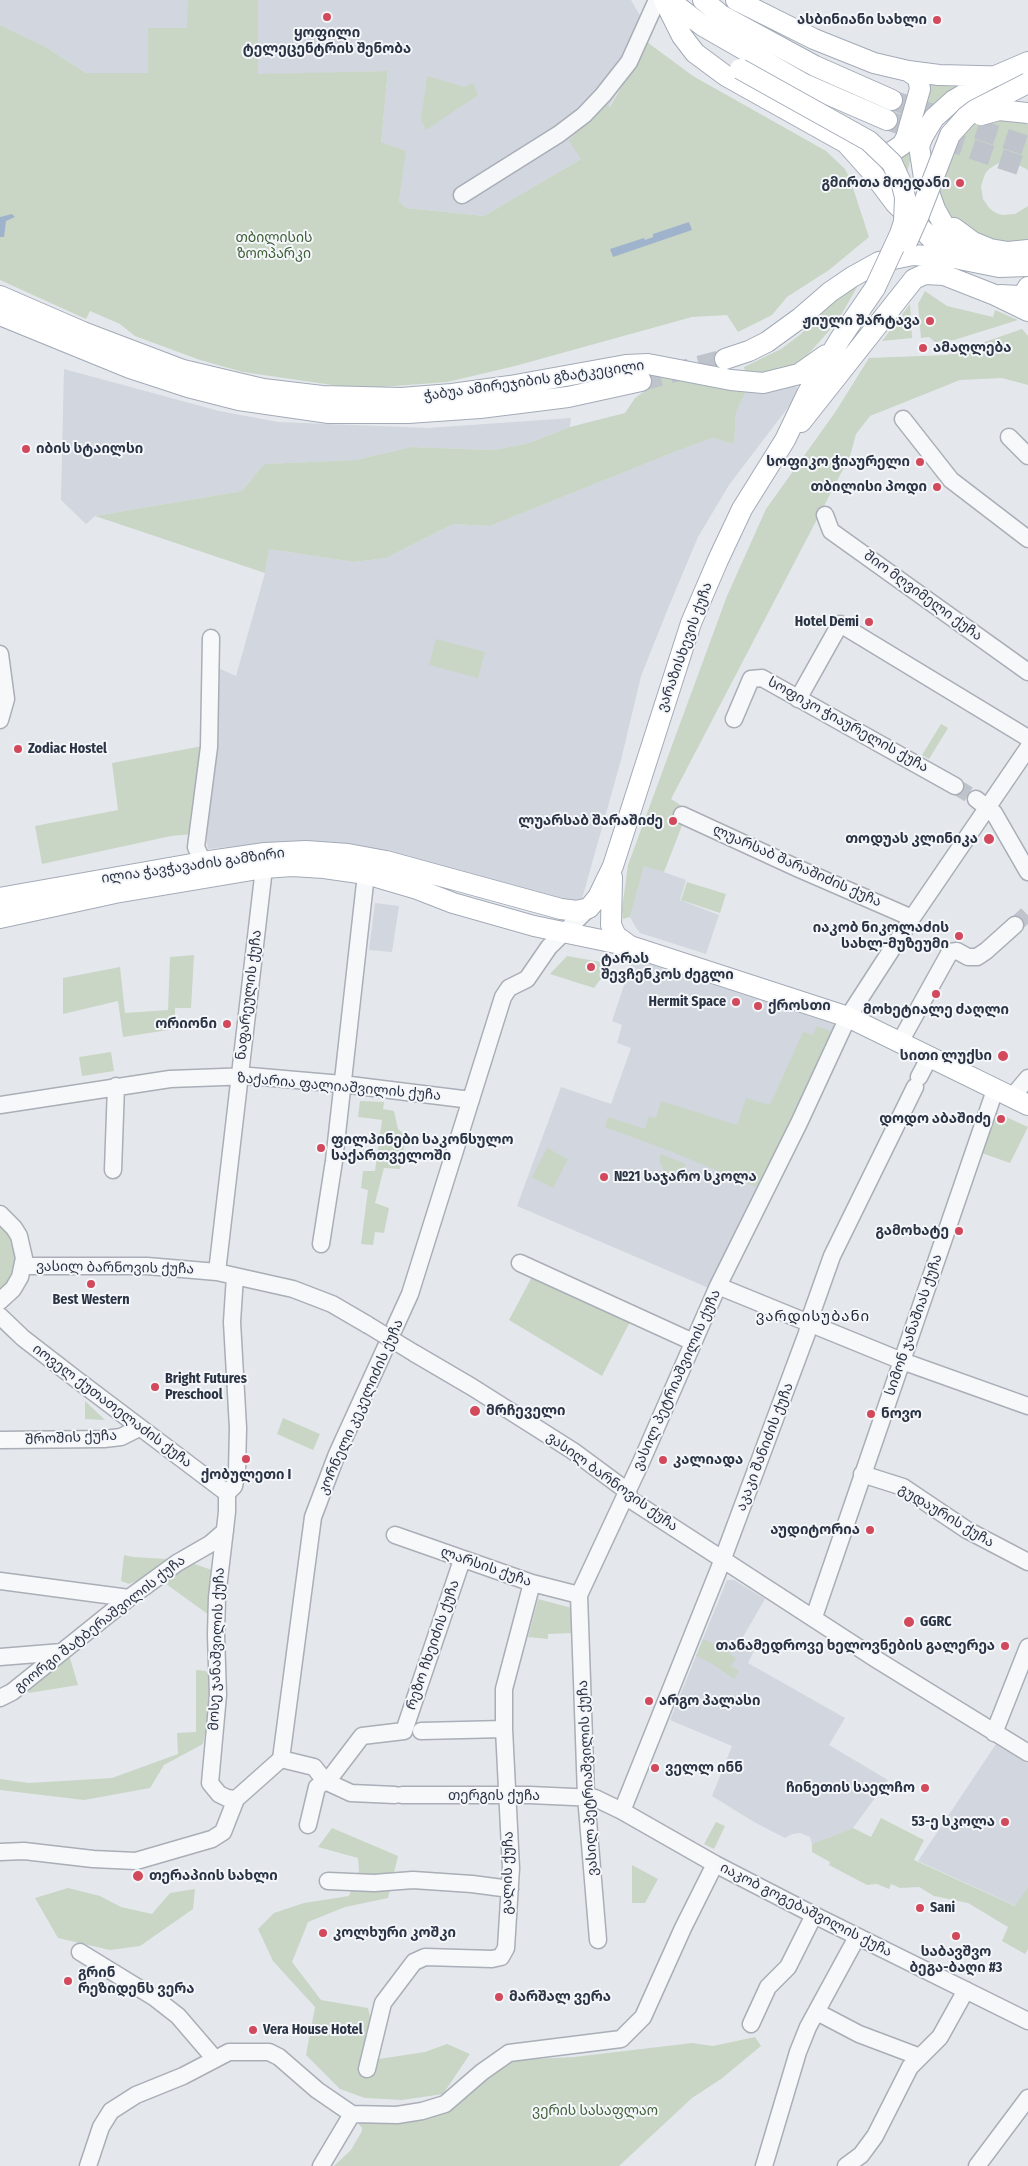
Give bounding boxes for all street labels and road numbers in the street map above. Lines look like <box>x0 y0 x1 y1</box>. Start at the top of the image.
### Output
street label: ჭაბუა ამირეჯიბის გზატკეცილი <box>423 357 645 405</box>
street label: შიო მღვიმელი ქუჩა <box>860 547 986 645</box>
street label: ვარაზისხევის ქუჩა <box>654 580 716 714</box>
street label: სოფიკო ჭიაურელის ქუჩა <box>765 674 931 776</box>
street label: ლუარსაბ შარაშიძის ქუჩა <box>710 821 884 911</box>
street label: ილია ჭავჭავაძის გამზირი <box>100 845 286 887</box>
street label: ნაფარეულის ქუჩა <box>233 929 265 1061</box>
street label: ზაქარია ფალიაშვილის ქუჩა <box>236 1070 442 1104</box>
street label: სიმონ ჯანაშიას ქუჩა <box>882 1252 946 1398</box>
street label: ვასილ ბარნოვის ქუჩა <box>36 1258 194 1278</box>
street label: ვასილ პეტრიაშვილის ქუჩა <box>629 1287 725 1473</box>
street label: კორნელი კეკელიძის ქუჩა <box>315 1317 407 1497</box>
street label: იოველ ქუთათელაძის ქუჩა <box>29 1341 195 1471</box>
street label: აკაკი შანიძის ქუჩა <box>733 1380 797 1514</box>
street label: შროშის ქუჩა <box>25 1427 117 1449</box>
street label: ვასილ ბარნოვის ქუჩა <box>543 1429 681 1535</box>
street label: გუდაურის ქუჩა <box>895 1481 997 1551</box>
street label: ლარსის ქუჩა <box>438 1544 534 1590</box>
street label: გიორგი შატბერაშვილის ქუჩა <box>11 1552 189 1696</box>
street label: მოსე ჯანაშვილის ქუჩა <box>206 1567 228 1731</box>
street label: რეზო ჩხეიძის ქუჩა <box>403 1578 463 1712</box>
street label: ვასილ პეტრიაშვილის ქუჩა <box>574 1680 602 1876</box>
street label: თერგის ქუჩა <box>448 1788 540 1804</box>
street label: გალის ქუჩა <box>499 1831 517 1915</box>
street label: იაკობ გოგებაშვილის ქუჩა <box>717 1859 895 1961</box>

